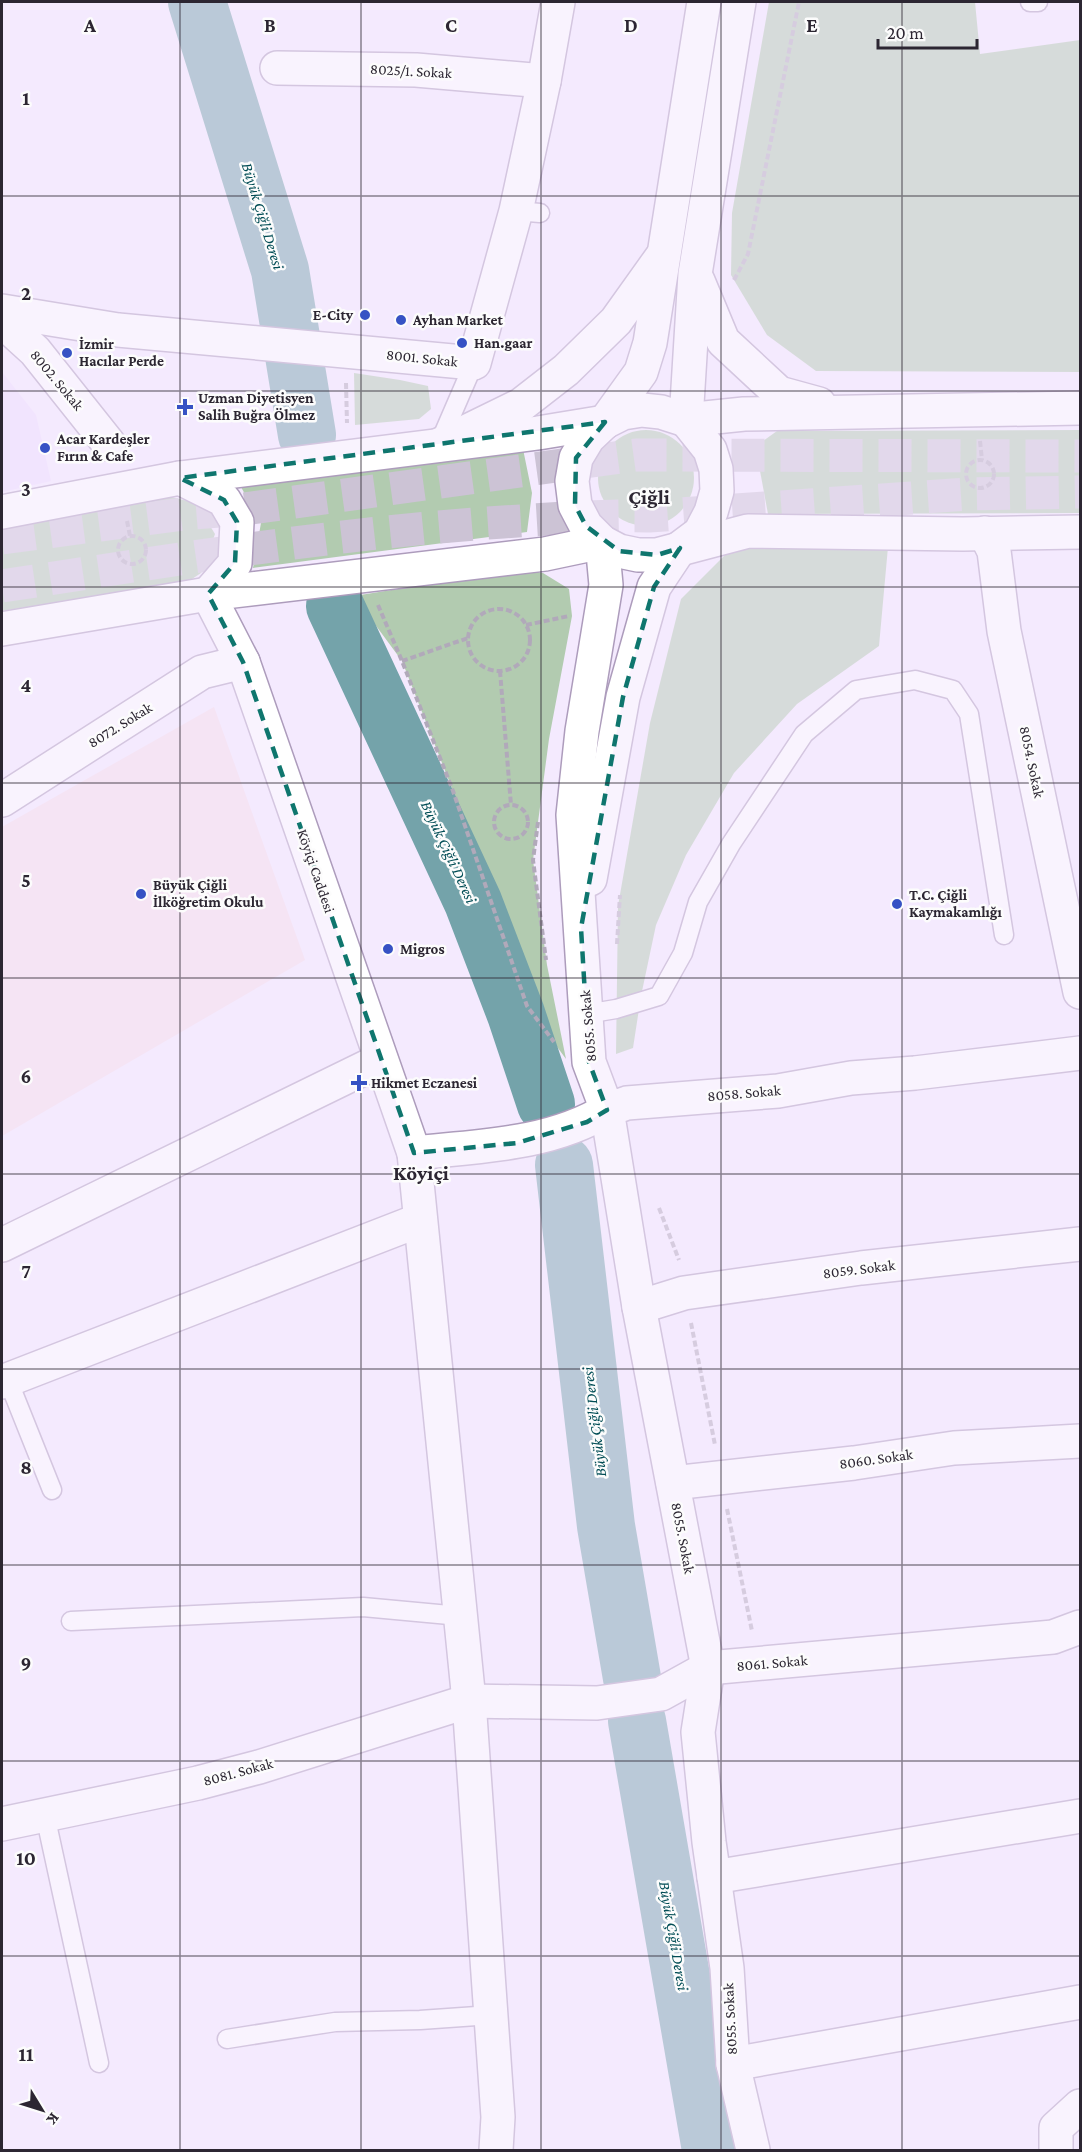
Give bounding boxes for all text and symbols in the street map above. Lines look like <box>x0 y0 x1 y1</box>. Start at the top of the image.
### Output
scale bar <box>878 12 977 50</box>
text: A <box>83 14 97 36</box>
text: B <box>264 14 276 36</box>
text: C <box>445 14 457 36</box>
text: D <box>624 14 638 36</box>
text: E <box>806 14 818 36</box>
text: 20 m <box>887 23 924 43</box>
street label: 8025/1. Sokak <box>370 61 453 81</box>
text: 1 <box>22 87 30 109</box>
water label: Büyük Çiğli Deresi <box>238 160 288 272</box>
text: 2 <box>21 282 31 304</box>
place label: E-City <box>313 307 354 323</box>
marker: E-City <box>358 308 372 322</box>
place label: Ayhan Market <box>412 312 503 328</box>
marker: Ayhan Market <box>394 313 408 327</box>
place label: Han.gaar <box>474 335 533 351</box>
place label: İzmir Hacılar Perde <box>79 336 164 369</box>
marker: Han.gaar <box>455 336 469 350</box>
marker: İzmir Hacılar Perde <box>60 346 74 360</box>
street label: 8001. Sokak <box>385 346 459 370</box>
street label: 8002. Sokak <box>27 347 87 414</box>
place label: Uzman Diyetisyen Salih Buğra Ölmez <box>198 390 315 423</box>
marker: Uzman Diyetisyen Salih Buğra Ölmez <box>176 398 194 416</box>
place label: Acar Kardeşler Fırın & Cafe <box>56 431 150 464</box>
marker: Acar Kardeşler Fırın & Cafe <box>38 441 52 455</box>
text: 3 <box>21 478 31 500</box>
district label: Çiğli <box>628 485 670 509</box>
text: 4 <box>21 674 32 696</box>
street label: 8072. Sokak <box>85 699 156 751</box>
street label: 8054. Sokak <box>1017 725 1048 800</box>
water label: Büyük Çiğli Deresi <box>417 798 480 907</box>
street label: Köyiçi Caddesi <box>293 827 338 915</box>
text: 5 <box>21 869 31 891</box>
place label: Büyük Çiğli İlköğretim Okulu <box>153 877 264 910</box>
marker: Büyük Çiğli İlköğretim Okulu <box>134 887 148 901</box>
place label: T.C. Çiğli Kaymakamlığı <box>909 887 1002 920</box>
marker: T.C. Çiğli Kaymakamlığı <box>890 897 904 911</box>
place label: Migros <box>400 941 445 957</box>
marker: Migros <box>381 942 395 956</box>
street label: 8055. Sokak <box>577 988 599 1063</box>
text: 6 <box>21 1065 31 1087</box>
place label: Hikmet Eczanesi <box>371 1075 478 1091</box>
marker: Hikmet Eczanesi <box>352 1076 366 1090</box>
street label: 8058. Sokak <box>707 1082 782 1104</box>
district label: Köyiçi <box>393 1161 449 1185</box>
street label: 8059. Sokak <box>822 1257 897 1281</box>
text: 7 <box>21 1260 31 1282</box>
water label: Büyük Çiğli Deresi <box>579 1365 610 1478</box>
street label: 8060. Sokak <box>838 1446 915 1472</box>
text: 8 <box>20 1456 32 1478</box>
street label: 8055. Sokak <box>668 1501 698 1576</box>
text: 9 <box>21 1652 31 1674</box>
street label: 8061. Sokak <box>736 1652 809 1674</box>
street label: 8081. Sokak <box>201 1755 275 1789</box>
text: 10 <box>16 1847 36 1869</box>
water label: Büyük Çiğli Deresi <box>655 1880 692 1993</box>
street label: 8055. Sokak <box>720 1982 740 2056</box>
text: 11 <box>19 2043 34 2065</box>
north arrow <box>12 2080 72 2140</box>
text: K <box>43 2110 63 2129</box>

